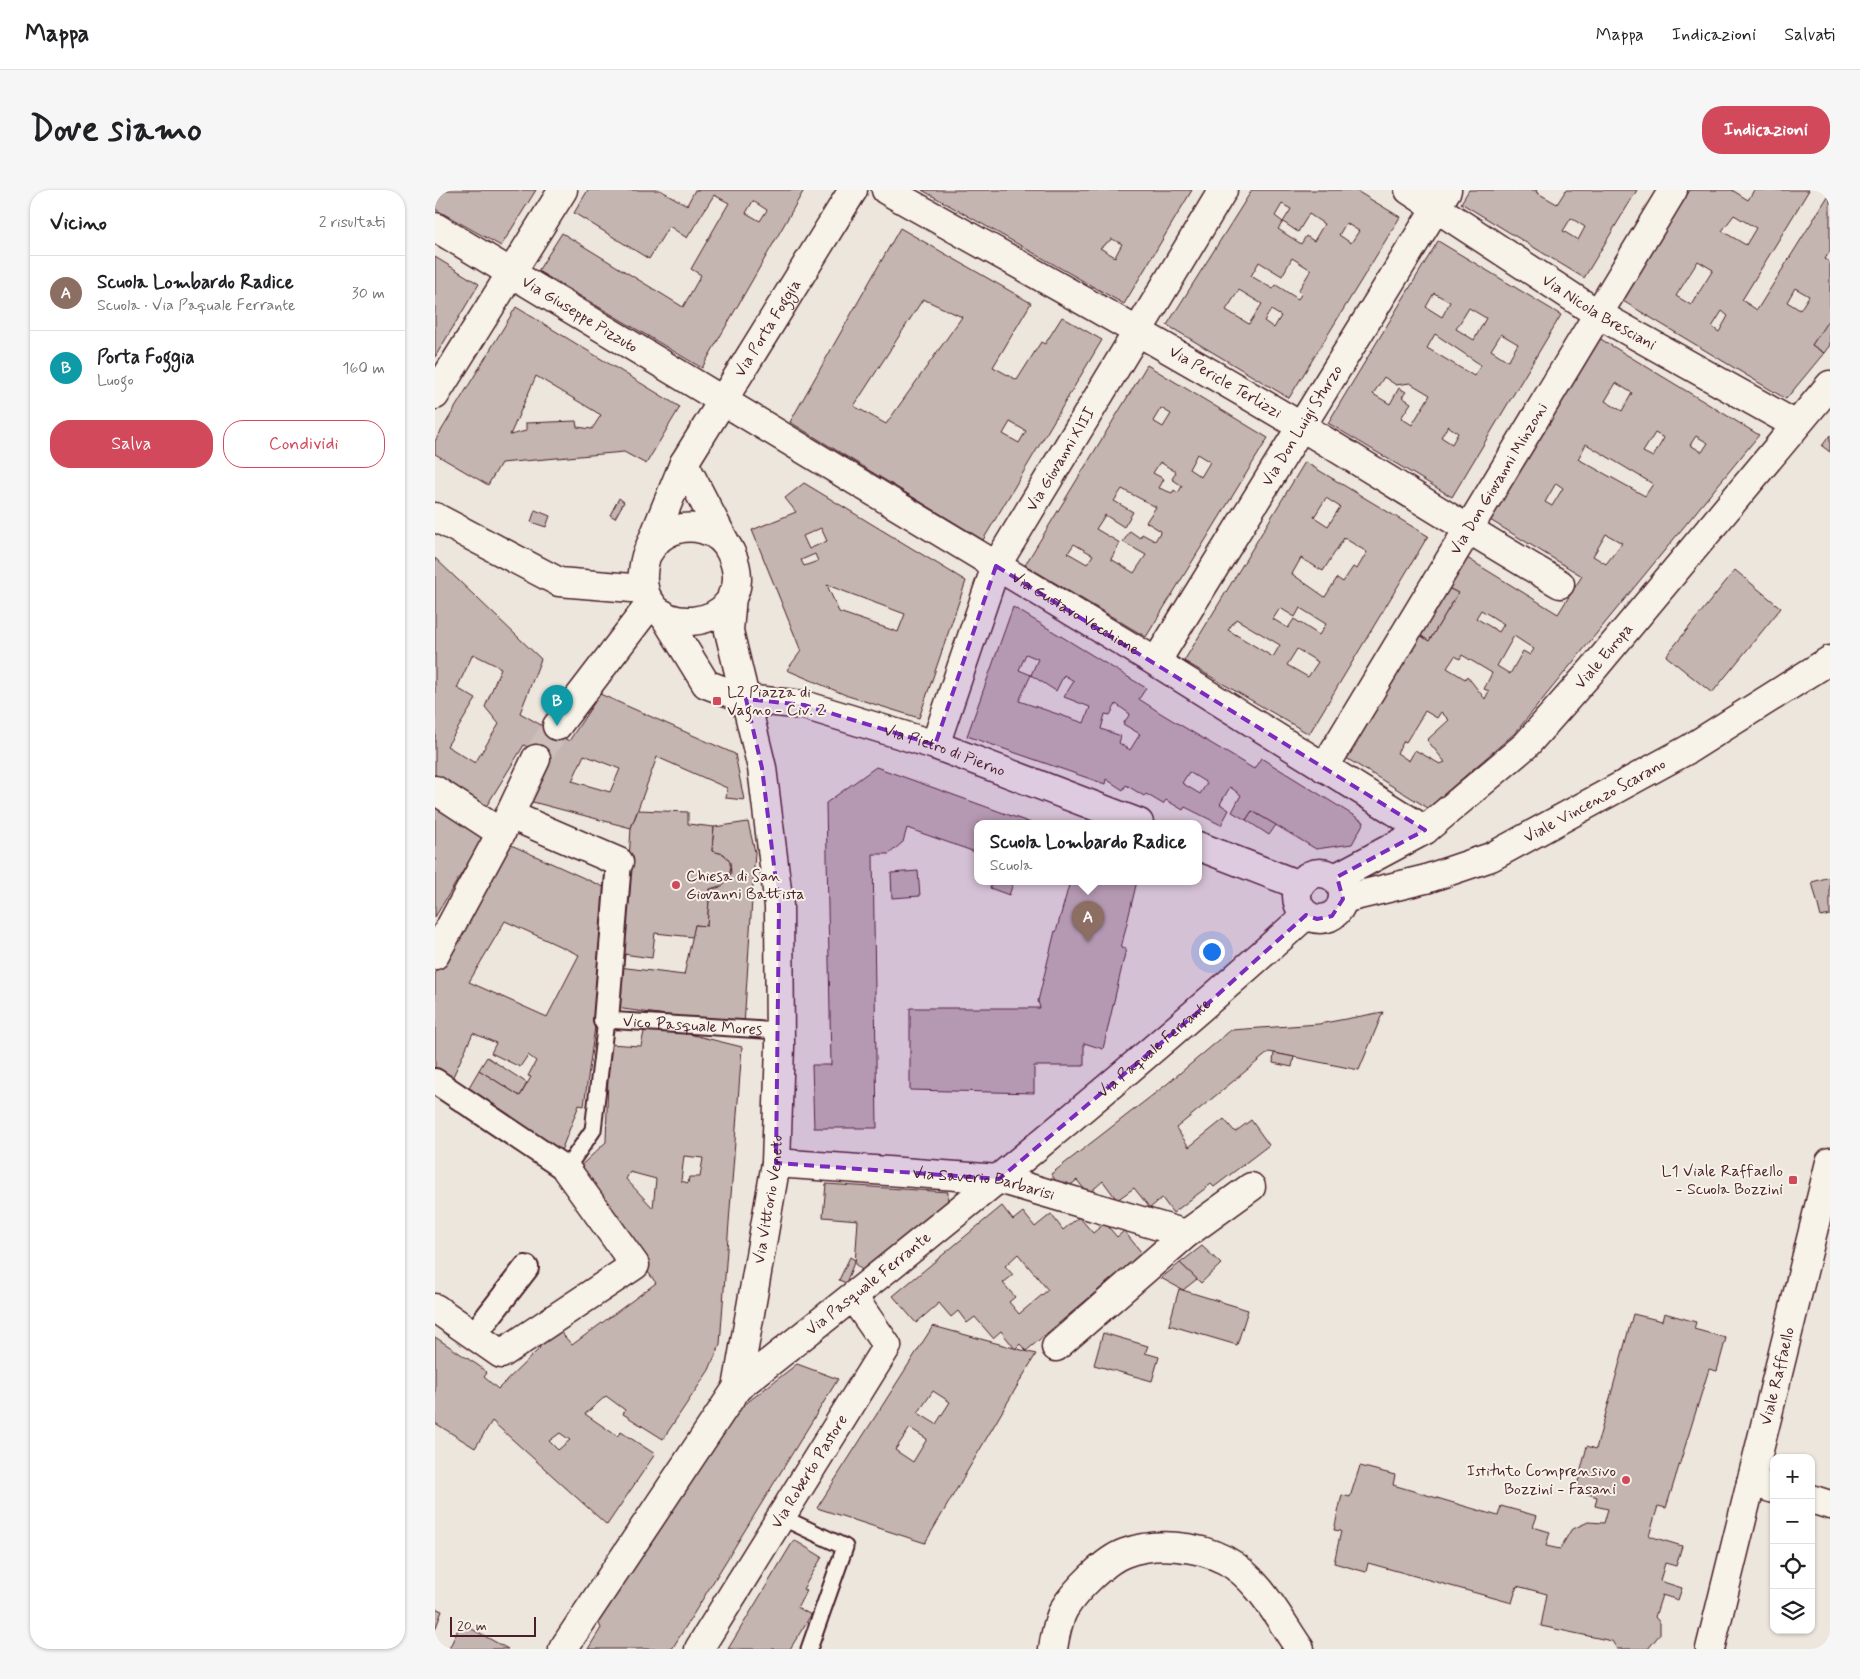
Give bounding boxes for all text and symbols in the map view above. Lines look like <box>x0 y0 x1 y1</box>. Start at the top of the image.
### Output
text: Mappa <box>25 19 89 50</box>
text: Mappa <box>1596 23 1644 47</box>
text: Indicazioni <box>1672 23 1756 47</box>
text: Salvati <box>1784 23 1835 47</box>
button: Indicazioni <box>1702 106 1830 154</box>
text: Dove siamo <box>30 107 202 153</box>
text: Vicino <box>50 209 107 237</box>
text: 2 risultati <box>319 212 385 233</box>
street label: Via Nicola Bresciani <box>1538 269 1660 355</box>
text: Scuola Lombardo Radice <box>97 270 294 295</box>
street label: Via Giuseppe Pizzuto <box>518 271 642 358</box>
street label: Via Porta Foggia <box>729 275 806 381</box>
text: A <box>61 283 71 304</box>
text: 30 m <box>352 283 385 304</box>
text: Scuola · Via Paquale Ferrante <box>97 295 295 316</box>
street label: Via Pericle Terlizzi <box>1165 341 1286 423</box>
text: Porta Foggia <box>97 345 195 370</box>
text: B <box>61 358 71 379</box>
text: 160 m <box>342 358 385 379</box>
street label: Via Don Luigi Sturzo <box>1256 361 1347 490</box>
text: Luogo <box>97 370 134 391</box>
street label: Via Don Giovanni Minzoni <box>1445 399 1553 558</box>
street label: Via Giovanni XIII <box>1021 403 1100 515</box>
button: Salva <box>50 420 213 468</box>
button: Condividi <box>223 420 385 468</box>
street label: Via Gustavo Vecchione <box>1007 567 1144 660</box>
street label: Viale Europa <box>1570 619 1637 693</box>
place label: L2 Piazza di Vagno - Civ. 2 <box>727 682 825 722</box>
pin: B <box>541 685 573 726</box>
marker: L2 Piazza di Vagno - Civ. 2 <box>711 695 723 707</box>
street label: Via Pietro di Pierno <box>881 719 1009 782</box>
street label: Viale Vincenzo Scarano <box>1520 753 1669 848</box>
popup <box>974 820 1202 885</box>
text: Scuola Lombardo Radice <box>990 830 1186 855</box>
text: Scuola <box>990 855 1032 876</box>
place label: Chiesa di San Giovanni Battista <box>686 866 805 905</box>
marker: Chiesa di San Giovanni Battista <box>670 879 682 891</box>
pin: A <box>1072 901 1104 942</box>
your location <box>1199 939 1225 965</box>
street label: Via Paquale Ferrante <box>1093 993 1216 1103</box>
street label: Vico Pasquale Mores <box>622 1011 763 1040</box>
street label: Via Vittorio Veneto <box>748 1135 787 1265</box>
place label: L1 Viale Raffaello - Scuola Bozzini <box>1662 1161 1783 1200</box>
street label: Via Saverio Barbarisi <box>912 1162 1058 1205</box>
marker: L1 Viale Raffaello - Scuola Bozzini <box>1787 1174 1799 1186</box>
street label: Via Pasquale Ferrante <box>801 1226 936 1340</box>
street label: Viale Raffaello <box>1755 1325 1799 1427</box>
street label: Via Roberto Pastore <box>766 1411 852 1532</box>
map controls <box>1770 1454 1815 1634</box>
button: + <box>1770 1454 1815 1499</box>
place label: Istituto Comprensivo Bozzini - Fasani <box>1467 1461 1616 1500</box>
marker: Istituto Comprensivo Bozzini - Fasani <box>1620 1474 1632 1486</box>
button: − <box>1770 1499 1815 1544</box>
button: locate <box>1770 1544 1815 1589</box>
button: layers <box>1770 1589 1815 1634</box>
scale bar <box>450 1614 536 1637</box>
text: 20 m <box>457 1617 487 1635</box>

